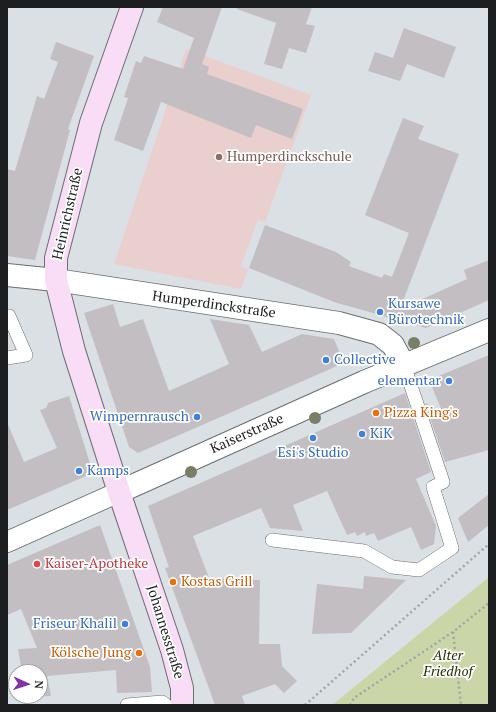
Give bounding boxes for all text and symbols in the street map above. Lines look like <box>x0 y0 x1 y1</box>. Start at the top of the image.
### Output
place label: Humperdinckschule <box>227 149 352 165</box>
marker: Humperdinckschule <box>214 152 224 162</box>
street label: Heinrichstraße <box>49 166 87 262</box>
street label: Humperdinckstraße <box>151 288 277 322</box>
place label: Kursawe Bürotechnik <box>388 296 464 328</box>
marker: Kursawe Bürotechnik <box>375 307 385 317</box>
place label: Collective <box>334 352 396 368</box>
marker: Collective <box>321 355 331 365</box>
place label: elementar <box>378 373 441 389</box>
marker: elementar <box>444 376 454 386</box>
place label: Pizza King's <box>384 405 458 421</box>
marker: Pizza King's <box>371 408 381 418</box>
place label: Wimpernrausch <box>90 409 189 425</box>
street label: Kaiserstraße <box>208 410 286 458</box>
marker: Wimpernrausch <box>192 412 202 422</box>
place label: KiK <box>370 426 392 442</box>
marker: KiK <box>357 429 367 439</box>
marker: Esi's Studio <box>308 433 318 443</box>
place label: Esi's Studio <box>277 445 349 461</box>
place label: Kamps <box>87 463 129 479</box>
marker: Kamps <box>74 466 84 476</box>
place label: Kaiser-Apotheke <box>45 556 148 572</box>
marker: Kaiser-Apotheke <box>32 559 42 569</box>
place label: Kostas Grill <box>181 574 253 590</box>
marker: Kostas Grill <box>168 577 178 587</box>
street label: Johannesstraße <box>143 583 187 681</box>
place label: Friseur Khalil <box>33 616 117 632</box>
marker: Friseur Khalil <box>120 619 130 629</box>
place label: Kölsche Jung <box>51 645 131 661</box>
marker: Kölsche Jung <box>134 648 144 658</box>
park label: Alter Friedhof <box>423 648 473 680</box>
north arrow <box>8 664 48 704</box>
text: N <box>32 680 46 689</box>

